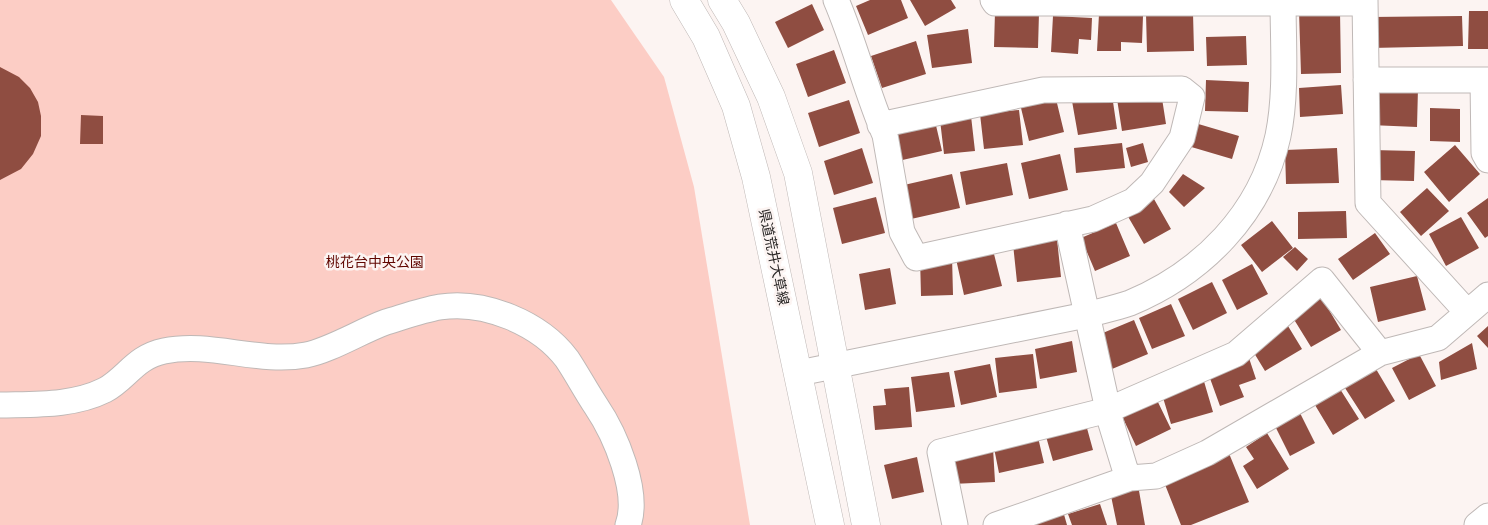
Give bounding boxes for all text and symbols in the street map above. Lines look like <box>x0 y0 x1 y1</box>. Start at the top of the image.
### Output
street label: 県道荒井大草線 <box>753 207 793 307</box>
park label: 桃花台中央公園 <box>326 253 424 273</box>

